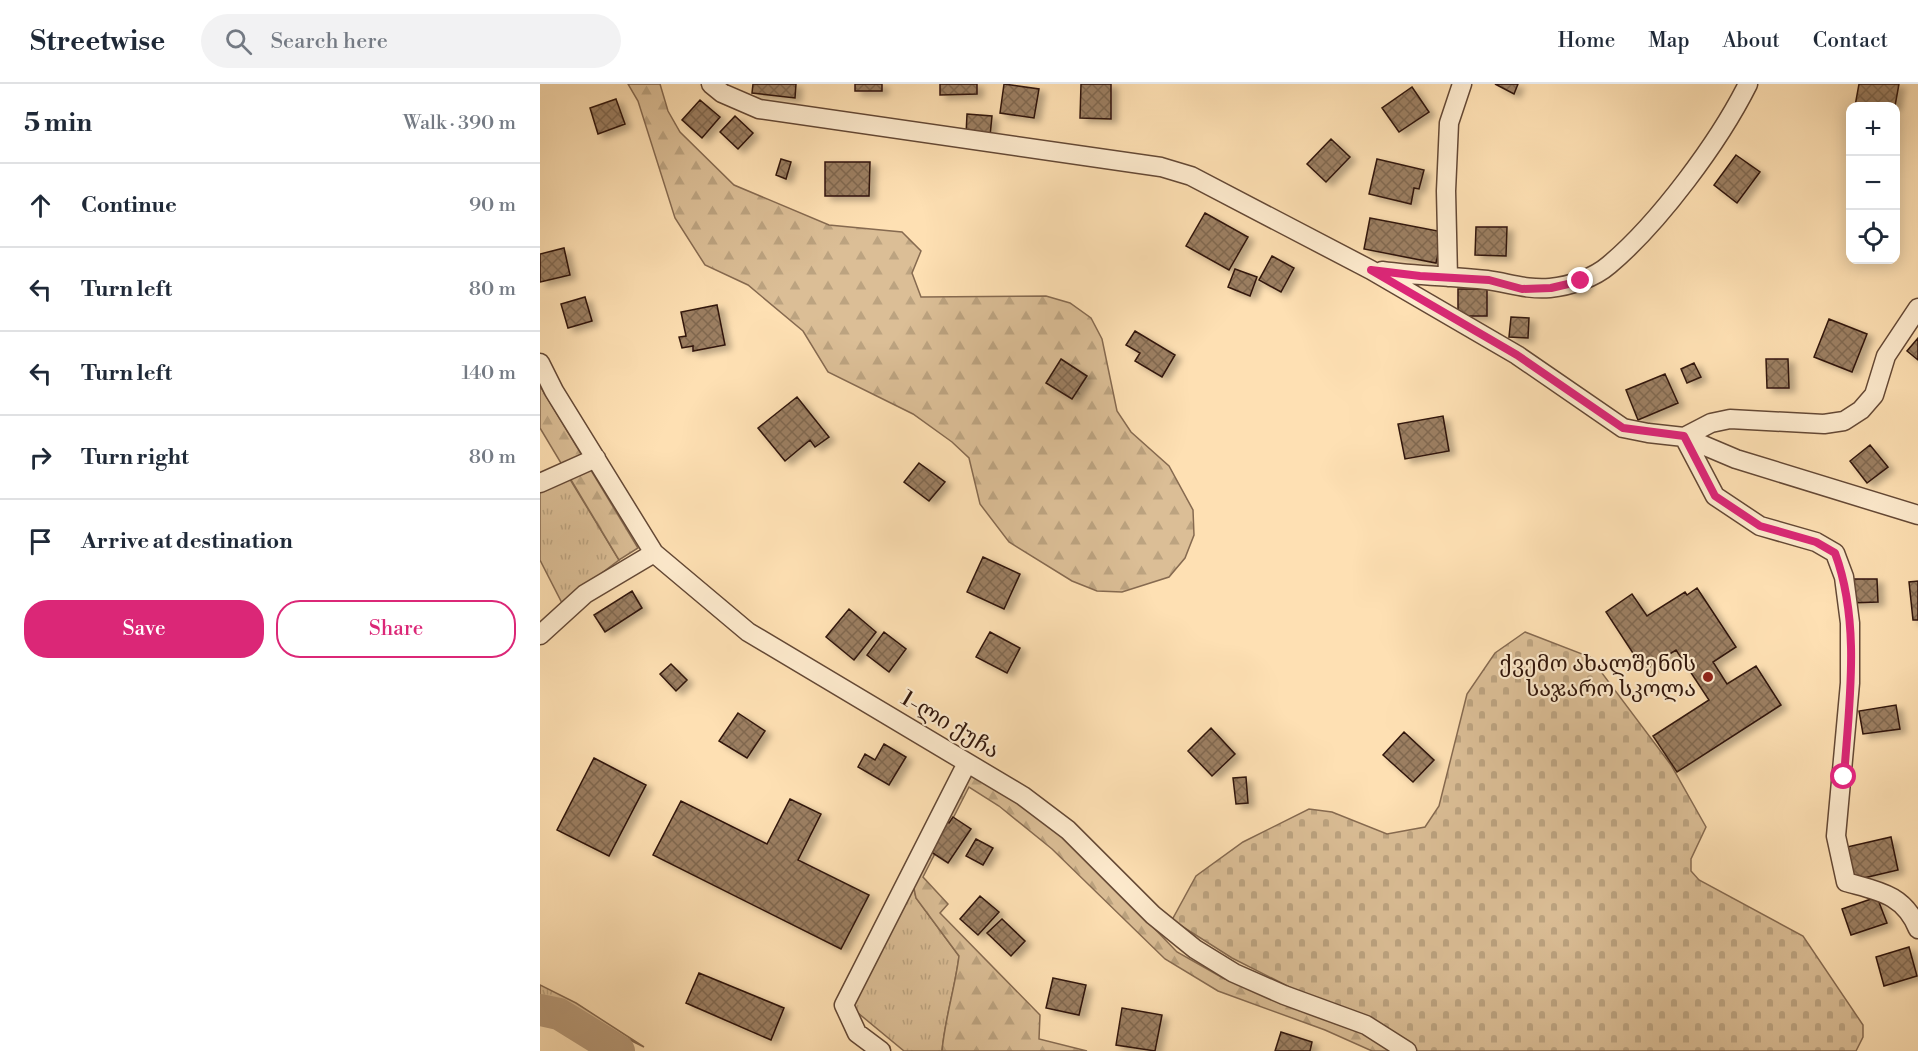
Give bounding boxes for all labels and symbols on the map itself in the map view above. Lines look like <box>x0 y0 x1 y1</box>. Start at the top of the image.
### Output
route end <box>1567 267 1593 293</box>
place label: ქვემო ახალშენის საჯარო სკოლა <box>1499 651 1696 703</box>
marker: ქვემო ახალშენის საჯარო სკოლა <box>1701 670 1715 684</box>
street label: 1-ლი ქუჩა <box>896 685 1004 765</box>
route start <box>1830 763 1856 789</box>

